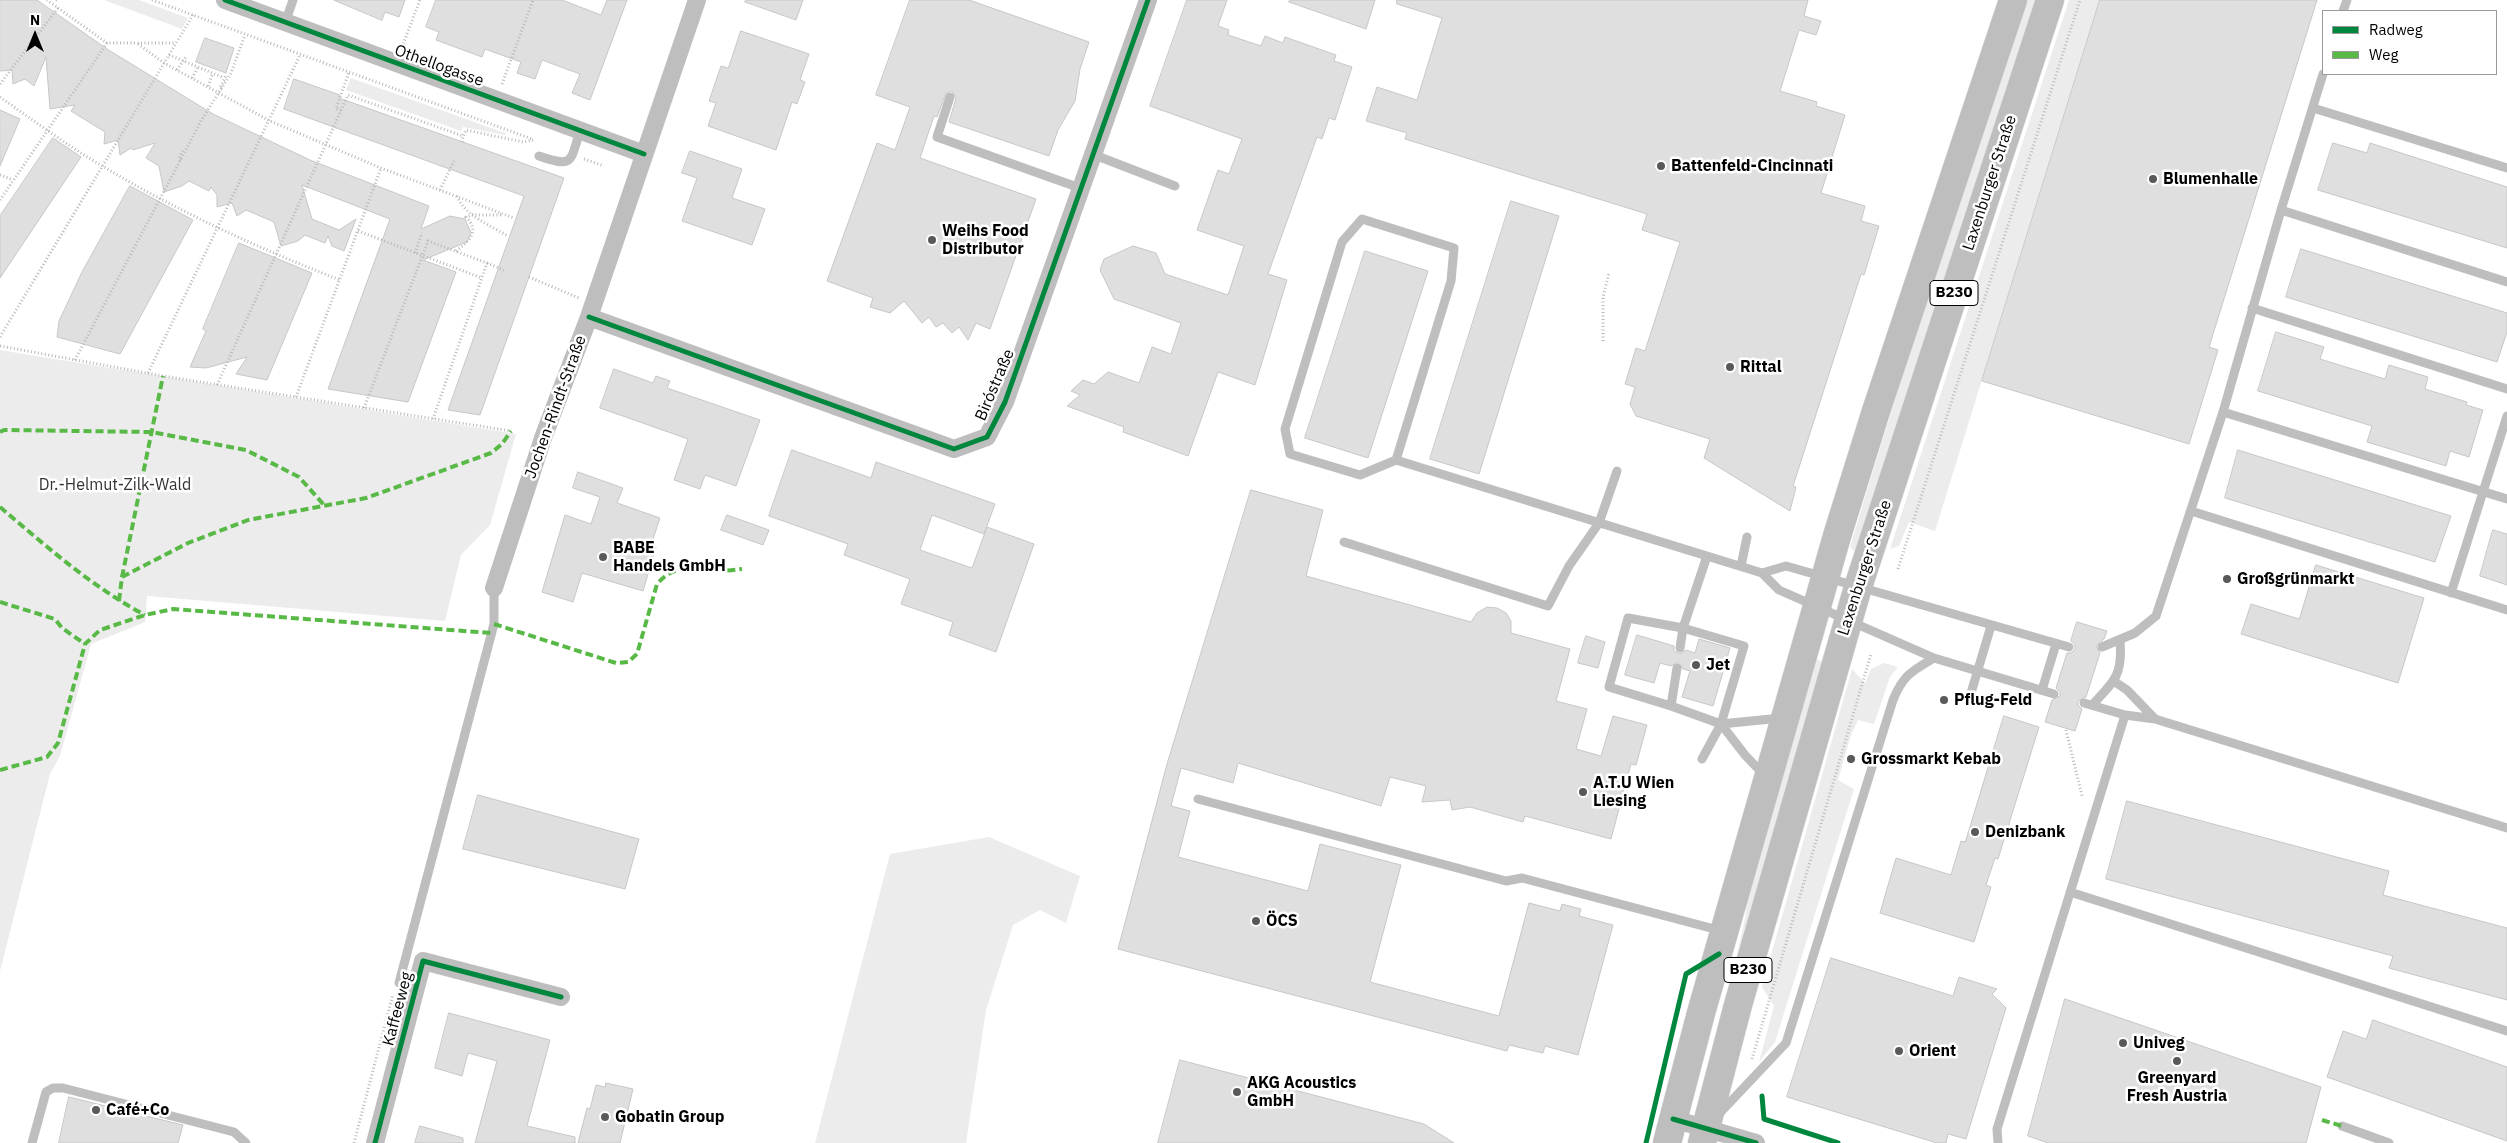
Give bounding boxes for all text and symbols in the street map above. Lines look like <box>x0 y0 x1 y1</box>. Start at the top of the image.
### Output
north arrow <box>10 10 60 60</box>
legend <box>2322 10 2497 75</box>
text: N <box>30 11 40 29</box>
text: Radweg <box>2369 20 2423 39</box>
street label: Othellogasse <box>392 41 486 91</box>
text: Weg <box>2369 45 2398 64</box>
street label: Laxenburger Straße <box>1959 113 2021 253</box>
place label: Battenfeld-Cincinnati <box>1671 156 1833 176</box>
marker: Battenfeld-Cincinnati <box>1655 160 1667 172</box>
place label: Blumenhalle <box>2163 169 2258 189</box>
marker: Blumenhalle <box>2147 173 2159 185</box>
place label: Weihs Food Distributor <box>942 221 1029 259</box>
marker: Weihs Food Distributor <box>926 234 938 246</box>
road number: B230 <box>1930 280 1978 306</box>
street label: Jochen-Rindt-Straße <box>521 333 591 481</box>
street label: Biróstraße <box>971 346 1019 424</box>
place label: Rittal <box>1740 357 1781 377</box>
marker: Rittal <box>1724 361 1736 373</box>
park label: Dr.-Helmut-Zilk-Wald <box>39 475 191 495</box>
street label: Laxenburger Straße <box>1834 498 1896 638</box>
place label: BABE Handels GmbH <box>613 538 726 576</box>
marker: BABE Handels GmbH <box>597 551 609 563</box>
place label: Großgrünmarkt <box>2237 569 2354 589</box>
marker: Großgrünmarkt <box>2221 573 2233 585</box>
place label: Jet <box>1706 655 1730 675</box>
marker: Jet <box>1690 659 1702 671</box>
place label: Pflug-Feld <box>1954 690 2032 710</box>
marker: Pflug-Feld <box>1938 694 1950 706</box>
place label: Grossmarkt Kebab <box>1861 749 2001 769</box>
marker: Grossmarkt Kebab <box>1845 753 1857 765</box>
place label: A.T.U Wien Liesing <box>1593 773 1674 811</box>
marker: A.T.U Wien Liesing <box>1577 786 1589 798</box>
place label: Denizbank <box>1985 822 2065 842</box>
marker: Denizbank <box>1969 826 1981 838</box>
place label: ÖCS <box>1266 911 1298 931</box>
marker: ÖCS <box>1250 915 1262 927</box>
road number: B230 <box>1724 958 1772 982</box>
street label: Kaffeeweg <box>379 970 417 1048</box>
place label: Univeg <box>2133 1033 2185 1053</box>
marker: Univeg <box>2117 1037 2129 1049</box>
place label: Orient <box>1909 1041 1956 1061</box>
marker: Orient <box>1893 1045 1905 1057</box>
marker: Greenyard Fresh Austria <box>2171 1055 2183 1067</box>
place label: Greenyard Fresh Austria <box>2127 1068 2227 1106</box>
place label: AKG Acoustics GmbH <box>1247 1073 1356 1111</box>
marker: AKG Acoustics GmbH <box>1231 1086 1243 1098</box>
place label: Café+Co <box>106 1100 169 1120</box>
marker: Café+Co <box>90 1104 102 1116</box>
place label: Gobatin Group <box>615 1107 724 1127</box>
marker: Gobatin Group <box>599 1111 611 1123</box>

